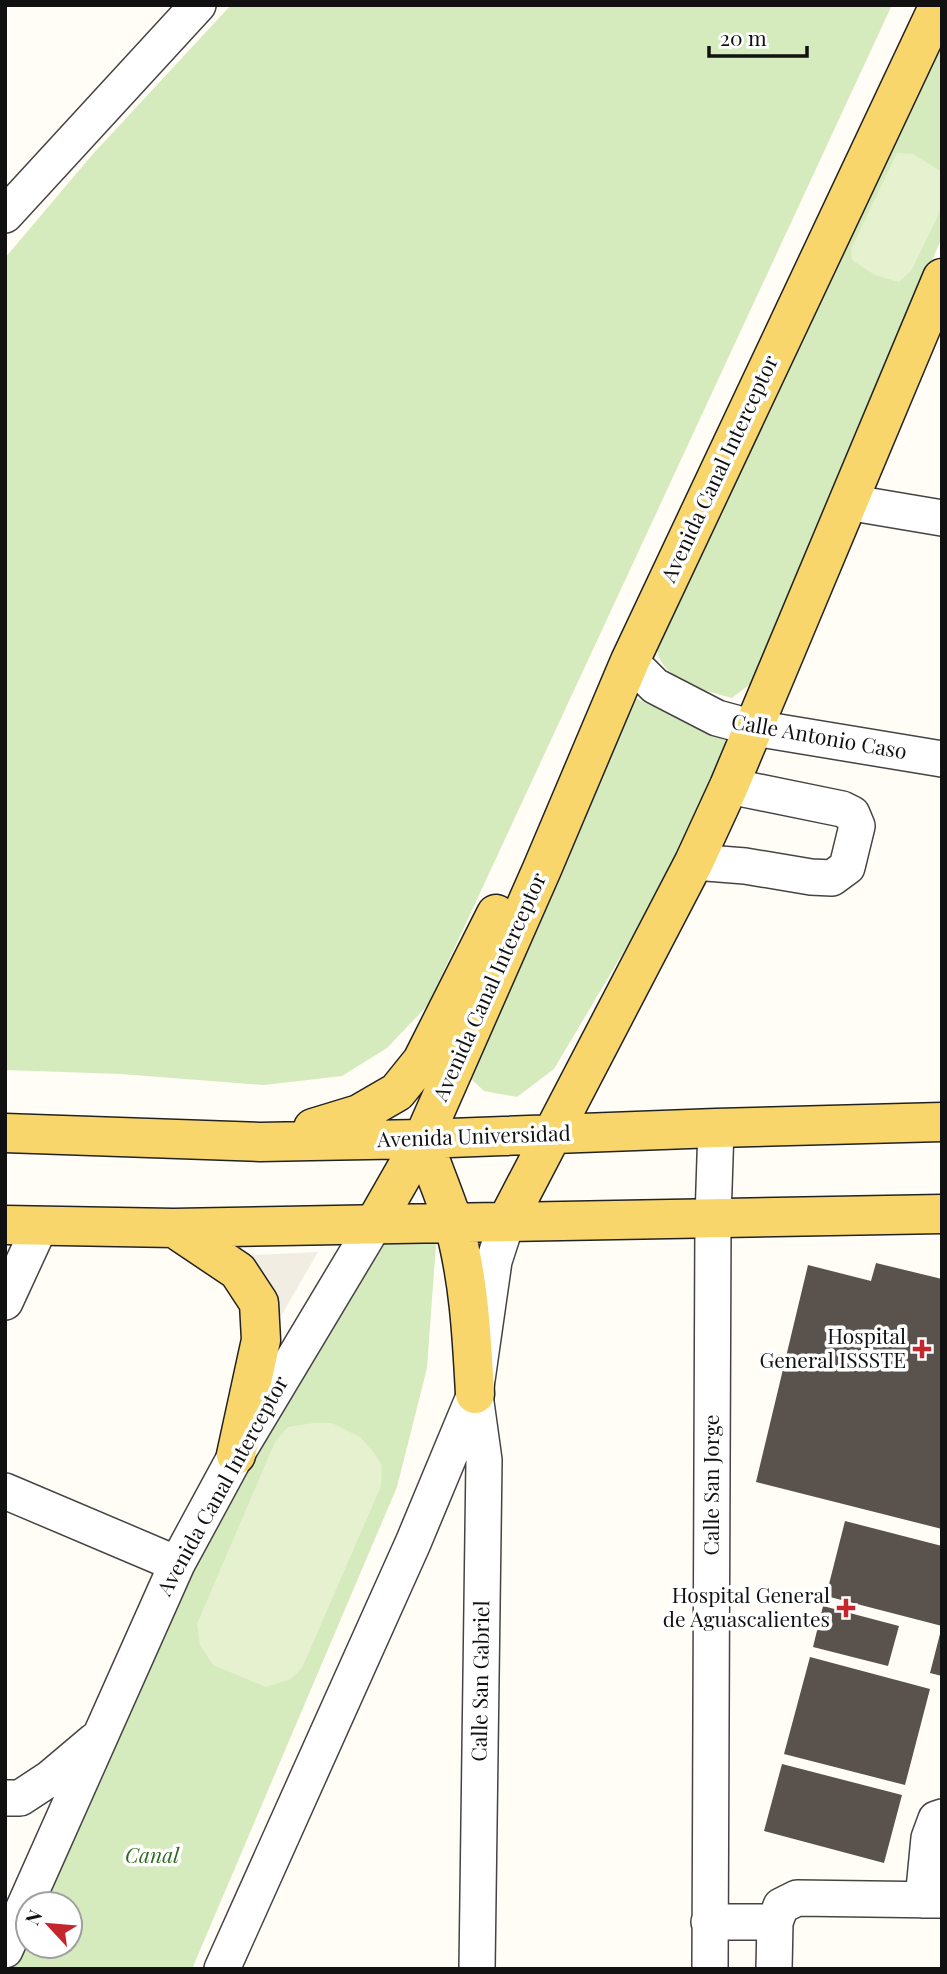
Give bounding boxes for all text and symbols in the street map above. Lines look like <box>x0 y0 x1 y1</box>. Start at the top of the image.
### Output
scale bar <box>709 14 807 58</box>
text: 20 m <box>720 23 767 51</box>
street label: Avenida Canal Interceptor <box>653 350 783 587</box>
street label: Calle Antonio Caso <box>729 706 909 764</box>
street label: Avenida Canal Interceptor <box>425 867 552 1106</box>
street label: Avenida Universidad <box>376 1118 571 1152</box>
place label: Hospital General ISSSTE <box>759 1321 906 1373</box>
marker: Hospital General ISSSTE <box>912 1339 932 1359</box>
street label: Avenida Canal Interceptor <box>149 1369 294 1601</box>
street label: Calle San Jorge <box>696 1415 724 1555</box>
place label: Hospital General de Aguascalientes <box>663 1580 830 1632</box>
marker: Hospital General de Aguascalientes <box>836 1598 856 1618</box>
street label: Calle San Gabriel <box>464 1600 494 1762</box>
park label: Canal <box>125 1840 180 1868</box>
north arrow <box>14 1890 84 1960</box>
text: N <box>18 1905 48 1929</box>

